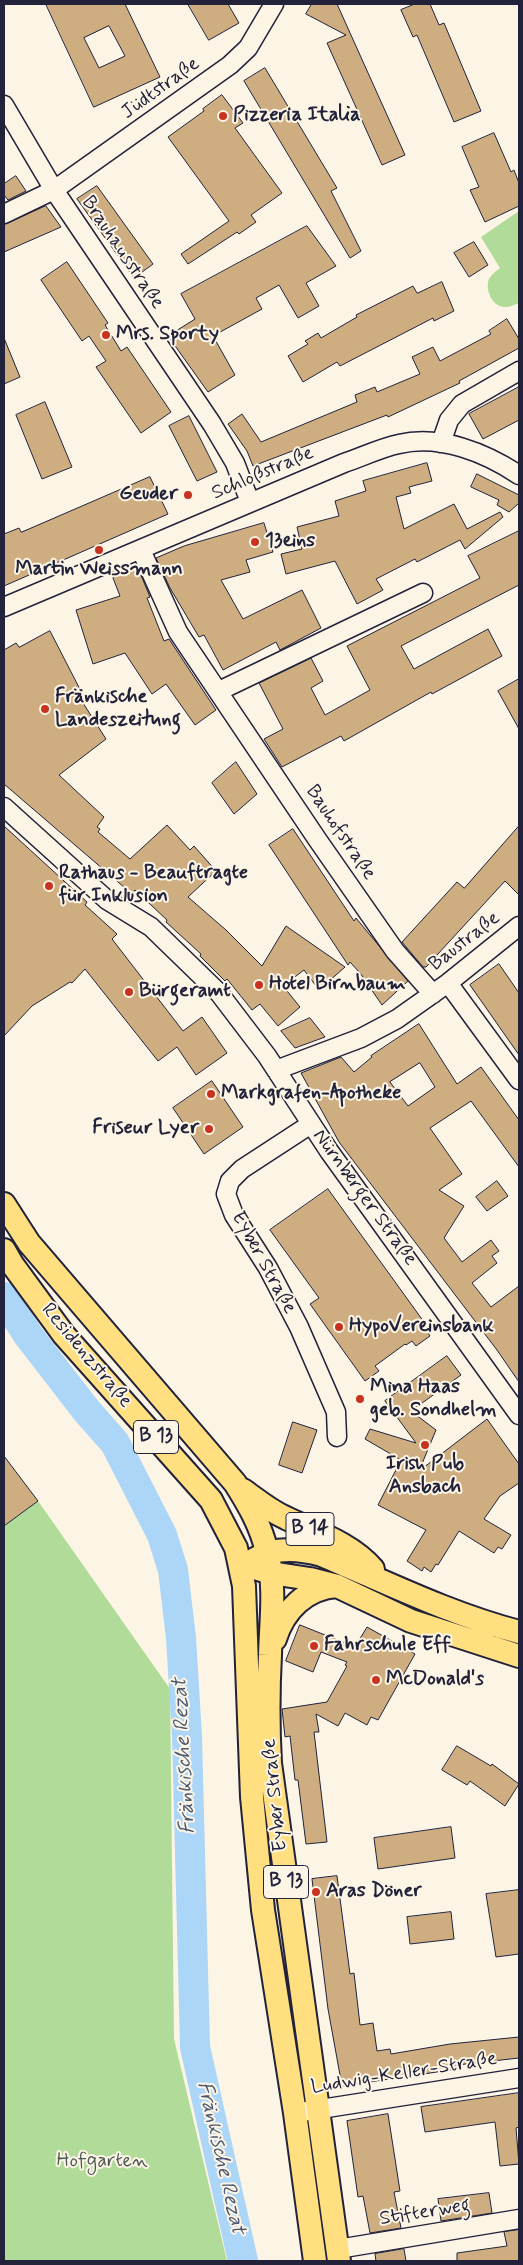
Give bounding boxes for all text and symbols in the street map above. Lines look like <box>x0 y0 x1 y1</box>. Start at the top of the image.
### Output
street label: Jüdtstraße <box>117 53 205 125</box>
place label: Pizzeria Italia <box>233 104 360 128</box>
marker: Pizzeria Italia <box>217 110 229 122</box>
street label: Brauhausstraße <box>75 192 169 314</box>
place label: Mrs. Sporty <box>116 323 219 347</box>
marker: Mrs. Sporty <box>100 329 112 341</box>
street label: Schloßstraße <box>208 442 318 506</box>
place label: Geuder <box>119 483 178 507</box>
marker: Geuder <box>182 489 194 501</box>
place label: 13eins <box>265 530 315 554</box>
marker: 13eins <box>249 536 261 548</box>
marker: Martin Weissmann <box>93 544 105 556</box>
place label: Martin Weissmann <box>15 558 183 582</box>
place label: Fränkische Landeszeitung <box>55 686 181 733</box>
marker: Fränkische Landeszeitung <box>39 703 51 715</box>
street label: Bauhofstraße <box>299 781 381 885</box>
place label: Rathaus - Beauftragte für Inklusion <box>59 862 248 909</box>
marker: Rathaus - Beauftragte für Inklusion <box>43 880 55 892</box>
street label: Baustraße <box>425 907 505 977</box>
place label: Hotel Birnbaum <box>269 973 406 997</box>
marker: Hotel Birnbaum <box>253 979 265 991</box>
place label: Bürgeramt <box>139 980 231 1004</box>
marker: Bürgeramt <box>123 986 135 998</box>
place label: Markgrafen-Apotheke <box>221 1082 401 1106</box>
marker: Markgrafen-Apotheke <box>205 1088 217 1100</box>
place label: Friseur Lyer <box>92 1117 199 1141</box>
marker: Friseur Lyer <box>203 1123 215 1135</box>
street label: Nürnberger Straße <box>306 1125 422 1271</box>
street label: Eyber Straße <box>225 1208 301 1318</box>
street label: Residenzstraße <box>35 1299 137 1413</box>
place label: HypoVereinsbank <box>349 1315 494 1339</box>
marker: HypoVereinsbank <box>333 1321 345 1333</box>
place label: Mina Haas geb. Sondhelm <box>370 1376 497 1423</box>
marker: Mina Haas geb. Sondhelm <box>354 1393 366 1405</box>
road number: B 13 <box>134 1420 178 1454</box>
marker: Irish Pub Ansbach <box>419 1439 431 1451</box>
place label: Irish Pub Ansbach <box>386 1453 464 1500</box>
road number: B 14 <box>286 1512 334 1546</box>
place label: Fahrschule Eff <box>324 1634 451 1658</box>
marker: Fahrschule Eff <box>308 1640 320 1652</box>
place label: McDonald's <box>386 1668 484 1692</box>
marker: McDonald's <box>370 1674 382 1686</box>
water label: Fränkische Rezat <box>168 1677 202 1835</box>
street label: Eyber Straße <box>258 1737 294 1853</box>
road number: B 13 <box>264 1865 308 1898</box>
place label: Aras Döner <box>326 1880 422 1904</box>
marker: Aras Döner <box>310 1886 322 1898</box>
street label: Ludwig-Keller-Straße <box>309 2047 499 2101</box>
water label: Fränkische Rezat <box>190 2079 250 2237</box>
park label: Hofgarten <box>56 2150 148 2174</box>
street label: Stifterweg <box>378 2194 472 2232</box>

